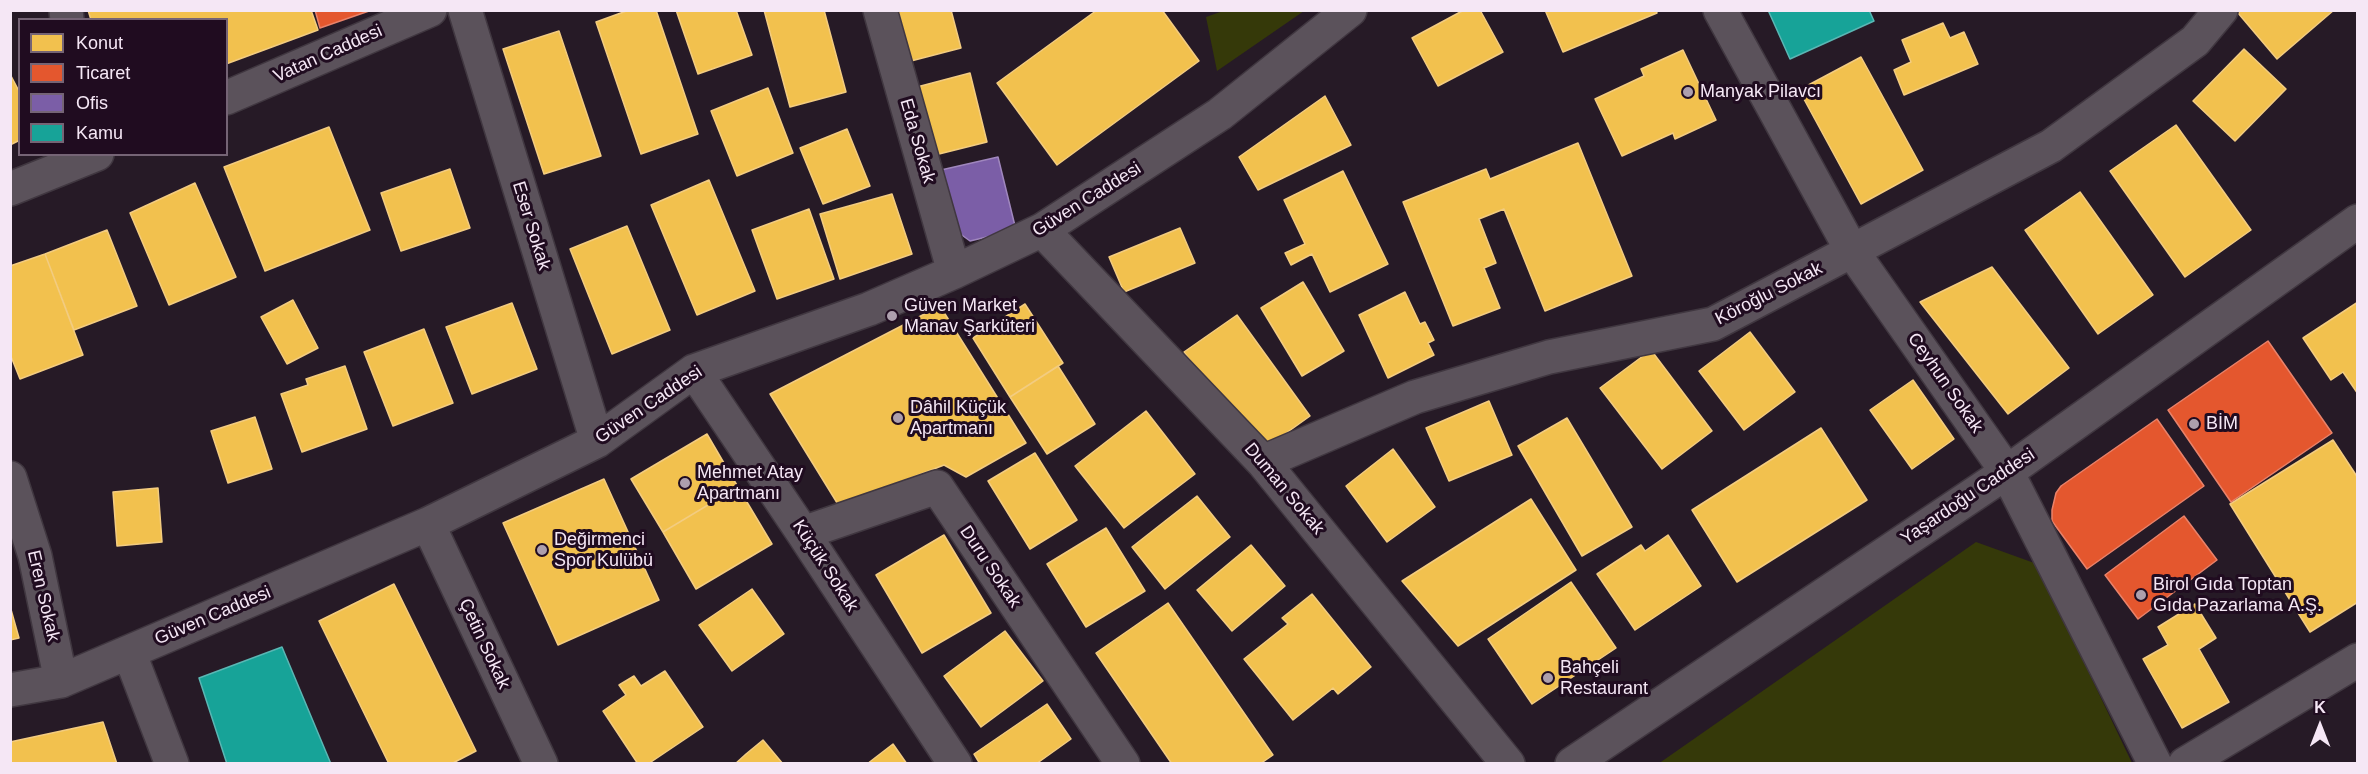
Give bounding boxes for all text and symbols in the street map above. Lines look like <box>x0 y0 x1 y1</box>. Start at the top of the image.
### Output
legend <box>18 18 228 156</box>
street label: Vatan Caddesi <box>270 20 386 88</box>
text: Konut <box>76 33 123 53</box>
text: Ticaret <box>76 63 130 83</box>
place label: Manyak Pilavcı <box>1700 81 1821 103</box>
marker: Manyak Pilavcı <box>1681 85 1695 99</box>
text: Ofis <box>76 93 108 113</box>
street label: Eda Sokak <box>895 96 939 186</box>
text: Kamu <box>76 123 123 143</box>
street label: Güven Caddesi <box>1029 158 1145 242</box>
street label: Eser Sokak <box>507 179 555 273</box>
street label: Köroğlu Sokak <box>1712 258 1826 330</box>
place label: Güven Market Manav Şarküteri <box>904 295 1035 338</box>
marker: Güven Market Manav Şarküteri <box>885 309 899 323</box>
street label: Ceyhun Sokak <box>1903 329 1987 437</box>
street label: Güven Caddesi <box>592 361 706 449</box>
place label: Dâhil Küçük Apartmanı <box>910 397 1006 440</box>
marker: Dâhil Küçük Apartmanı <box>891 411 905 425</box>
place label: BİM <box>2206 413 2238 435</box>
marker: BİM <box>2187 417 2201 431</box>
street label: Duman Sokak <box>1239 439 1329 539</box>
street label: Yaşardoğu Caddesi <box>1897 444 2039 550</box>
place label: Mehmet Atay Apartmanı <box>697 462 803 504</box>
marker: Mehmet Atay Apartmanı <box>678 476 692 490</box>
street label: Küçük Sokak <box>787 516 863 616</box>
street label: Duru Sokak <box>955 522 1025 612</box>
place label: Değirmenci Spor Kulübü <box>554 529 653 572</box>
marker: Değirmenci Spor Kulübü <box>535 543 549 557</box>
street label: Eren Sokak <box>22 548 64 644</box>
place label: Birol Gıda Toptan Gıda Pazarlama A.Ş. <box>2153 574 2322 616</box>
street label: Güven Caddesi <box>152 582 274 650</box>
marker: Birol Gıda Toptan Gıda Pazarlama A.Ş. <box>2134 588 2148 602</box>
street label: Çetin Sokak <box>454 595 514 693</box>
place label: Bahçeli Restaurant <box>1560 657 1648 700</box>
marker: Bahçeli Restaurant <box>1541 671 1555 685</box>
north arrow <box>2290 696 2350 756</box>
text: K <box>2314 699 2326 716</box>

